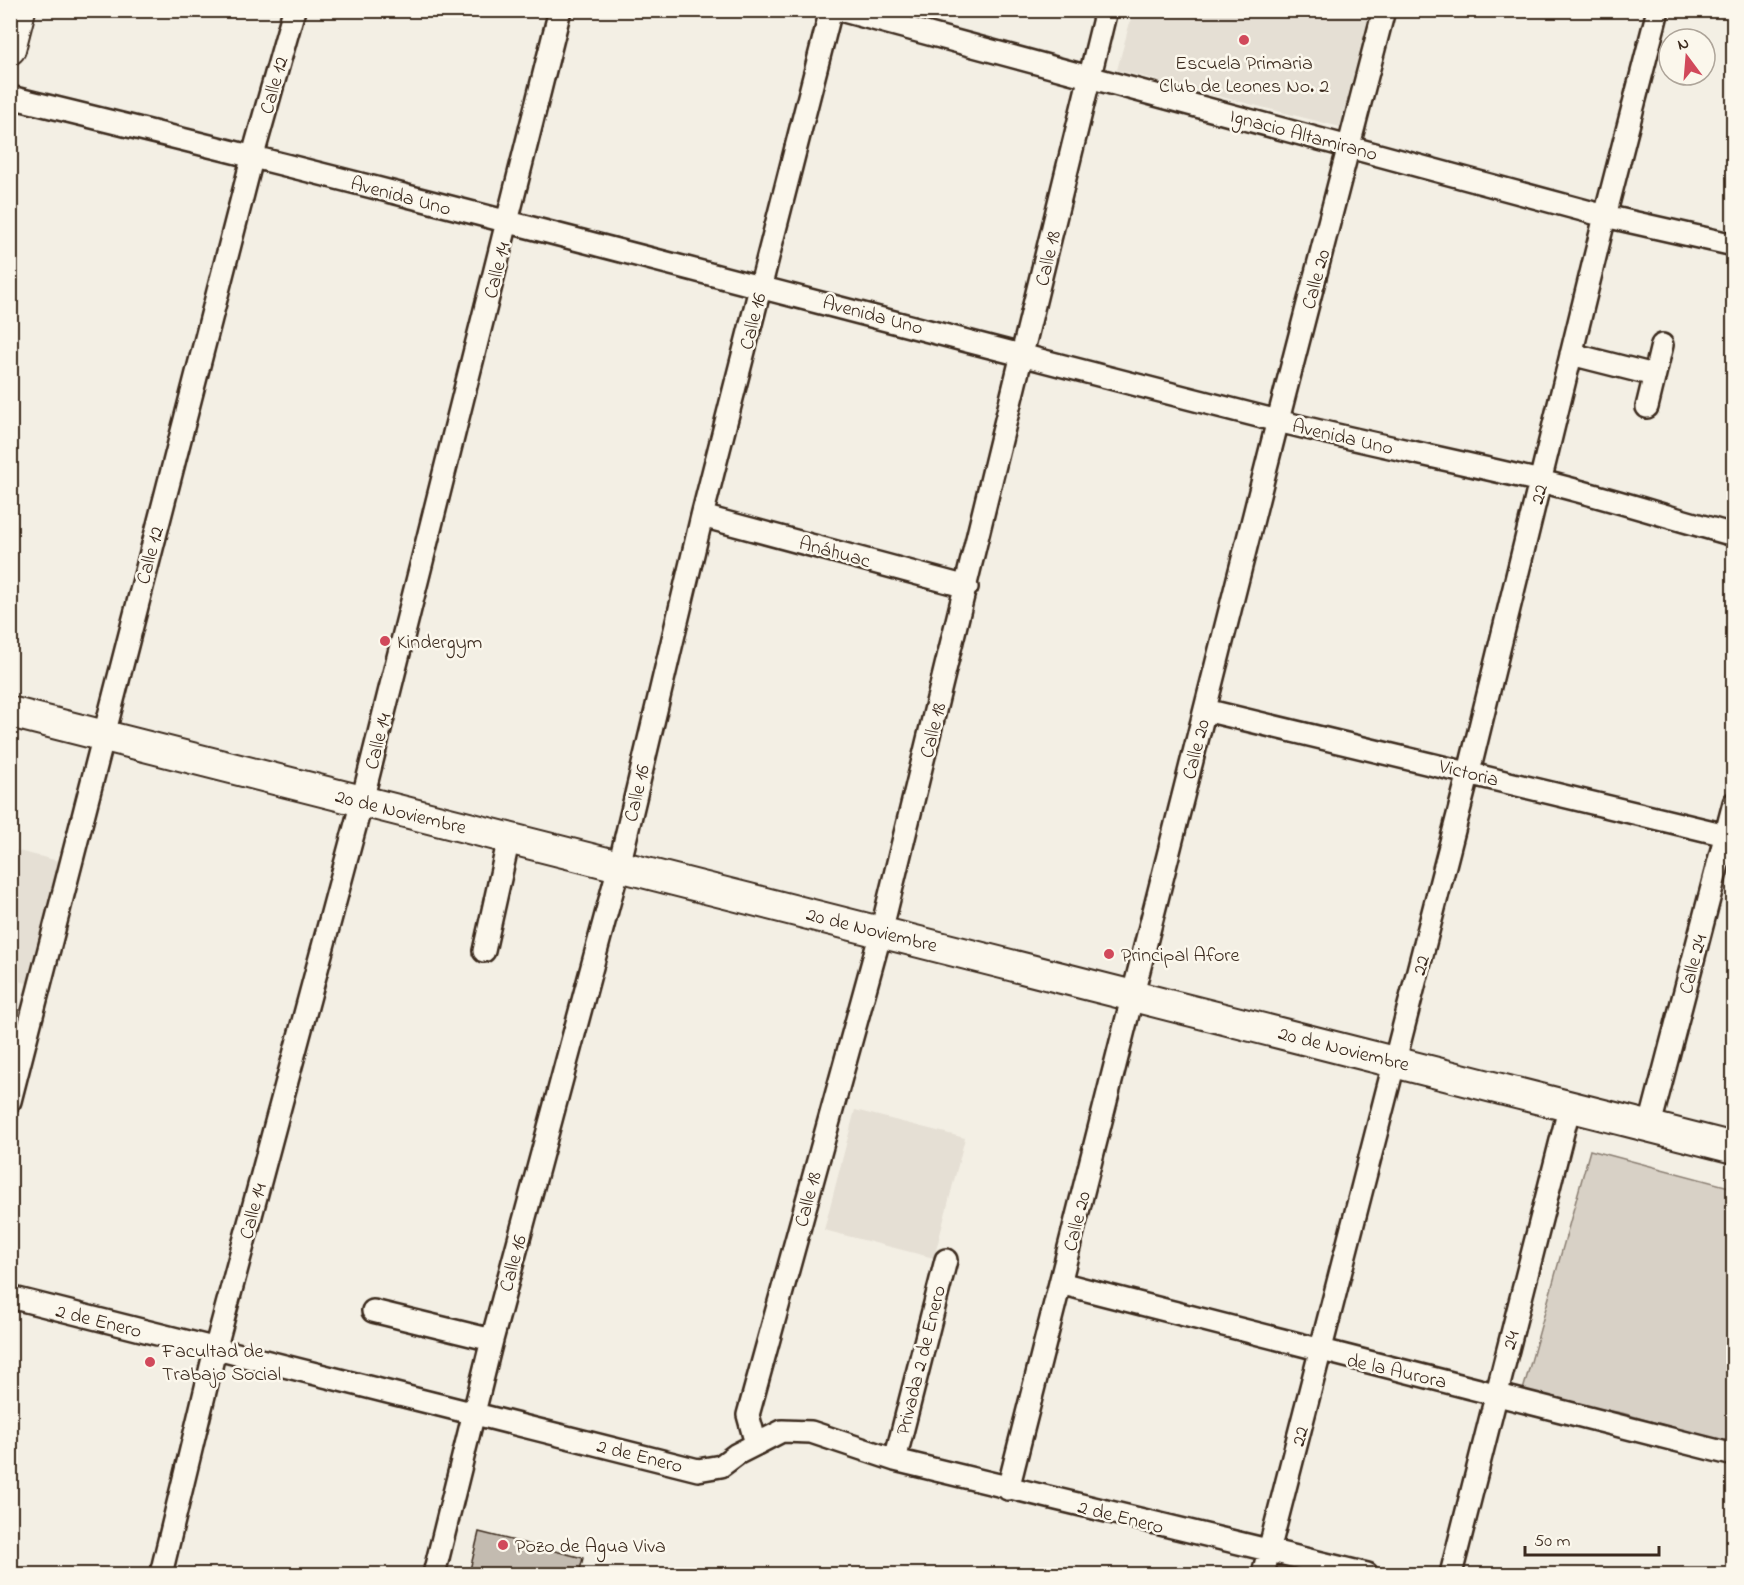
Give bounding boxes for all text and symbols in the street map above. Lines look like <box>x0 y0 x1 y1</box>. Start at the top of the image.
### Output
north arrow <box>1657 27 1717 87</box>
text: N <box>1675 31 1692 58</box>
marker: Escuela Primaria Club de Leones No. 2 <box>1237 33 1251 47</box>
place label: Escuela Primaria Club de Leones No. 2 <box>1159 50 1329 102</box>
street label: Calle 12 <box>253 53 297 118</box>
street label: Ignacio Altamirano <box>1226 103 1380 171</box>
street label: Avenida Uno <box>347 170 454 225</box>
street label: Calle 18 <box>1029 228 1070 289</box>
street label: Calle 14 <box>477 239 519 302</box>
street label: Calle 20 <box>1296 246 1339 313</box>
street label: Avenida Uno <box>819 289 926 344</box>
street label: Calle 16 <box>733 290 776 353</box>
street label: Avenida Uno <box>1289 413 1396 464</box>
street label: 22 <box>1524 481 1557 508</box>
street label: Calle 12 <box>130 523 173 588</box>
street label: Anáhuac <box>795 530 873 577</box>
place label: Kindergym <box>397 629 482 659</box>
marker: Kindergym <box>378 634 392 648</box>
street label: Calle 18 <box>914 700 955 761</box>
street label: Calle 14 <box>358 710 400 773</box>
street label: Calle 20 <box>1176 716 1219 783</box>
street label: Victoria <box>1435 753 1501 796</box>
street label: Calle 16 <box>618 762 659 825</box>
street label: 20 de Noviembre <box>332 783 469 844</box>
street label: 20 de Noviembre <box>803 901 940 962</box>
street label: Calle 24 <box>1673 932 1716 998</box>
place label: Principal Afore <box>1121 942 1240 971</box>
marker: Principal Afore <box>1102 947 1116 961</box>
street label: 22 <box>1406 952 1439 979</box>
street label: 20 de Noviembre <box>1275 1020 1412 1081</box>
street label: Calle 18 <box>788 1169 831 1231</box>
street label: Calle 14 <box>233 1180 276 1243</box>
street label: Calle 20 <box>1057 1188 1100 1255</box>
street label: Calle 16 <box>493 1232 536 1295</box>
street label: Privada 2 de Enero <box>890 1283 955 1439</box>
street label: 2 de Enero <box>52 1298 144 1347</box>
street label: 24 <box>1496 1328 1529 1353</box>
place label: Facultad de Trabajo Social <box>161 1338 281 1390</box>
street label: de la Aurora <box>1344 1347 1449 1398</box>
marker: Facultad de Trabajo Social <box>143 1355 157 1369</box>
street label: 22 <box>1285 1423 1318 1450</box>
street label: 2 de Enero <box>593 1433 685 1482</box>
street label: 2 de Enero <box>1074 1494 1166 1543</box>
scale bar <box>1525 1519 1658 1557</box>
text: 50 m <box>1534 1529 1571 1555</box>
place label: Pozo de Agua Viva <box>515 1533 666 1563</box>
marker: Pozo de Agua Viva <box>496 1538 510 1552</box>

